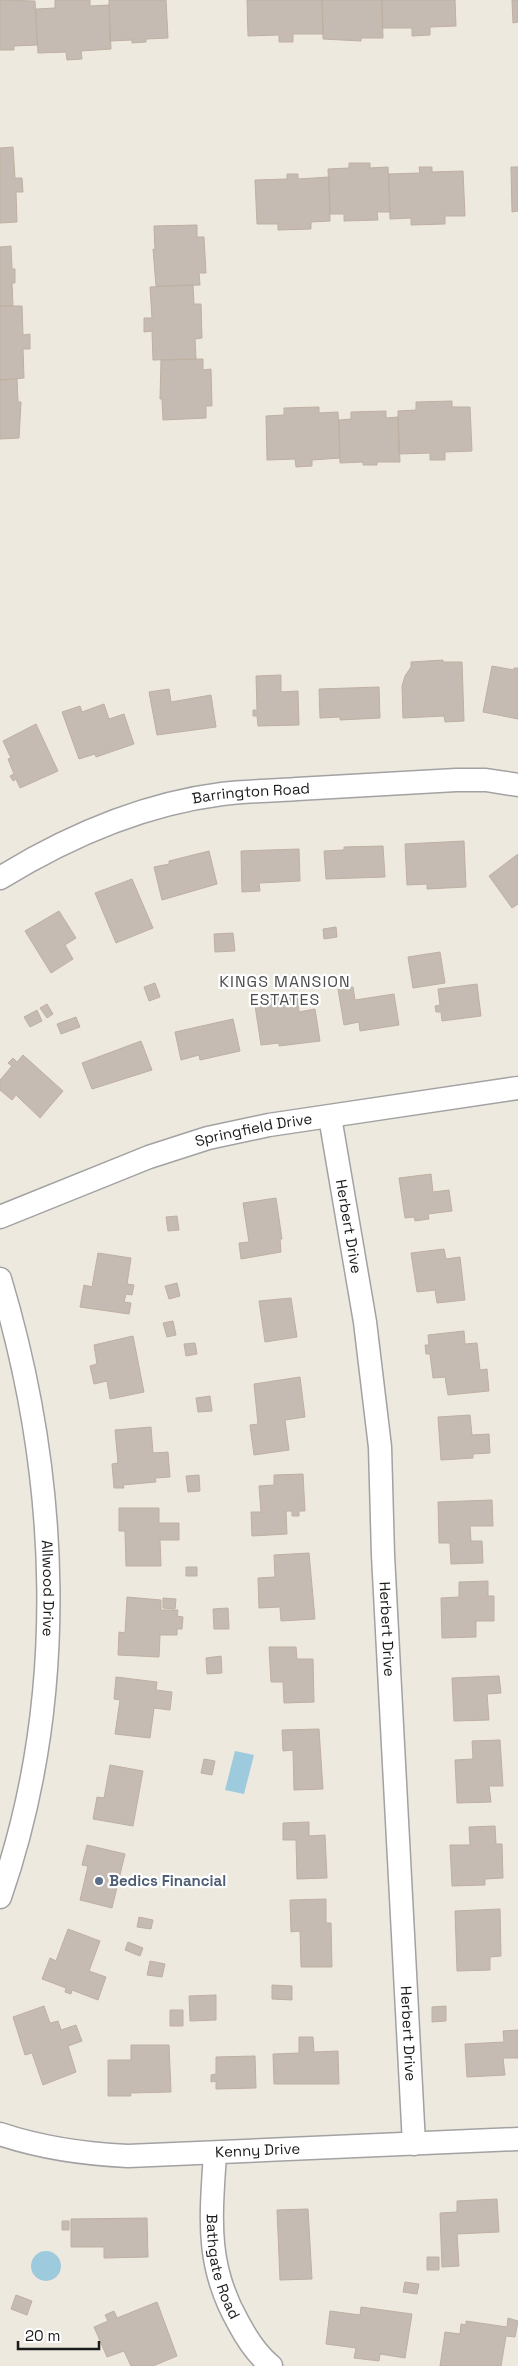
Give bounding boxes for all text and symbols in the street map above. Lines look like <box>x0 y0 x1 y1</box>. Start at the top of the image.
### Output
street label: Barrington Road <box>190 778 310 808</box>
district label: KINGS MANSION ESTATES <box>219 971 351 1010</box>
street label: Springfield Drive <box>192 1109 314 1151</box>
street label: Herbert Drive <box>332 1178 367 1275</box>
street label: Allwood Drive <box>38 1539 58 1637</box>
street label: Herbert Drive <box>375 1581 399 1677</box>
place label: Bedics Financial <box>109 1871 226 1890</box>
marker: Bedics Financial <box>93 1875 105 1887</box>
street label: Herbert Drive <box>397 1985 421 2082</box>
street label: Kenny Drive <box>215 2139 301 2161</box>
street label: Bathgate Road <box>203 2214 245 2322</box>
scale bar <box>18 2318 99 2350</box>
text: 20 m <box>25 2326 60 2345</box>

